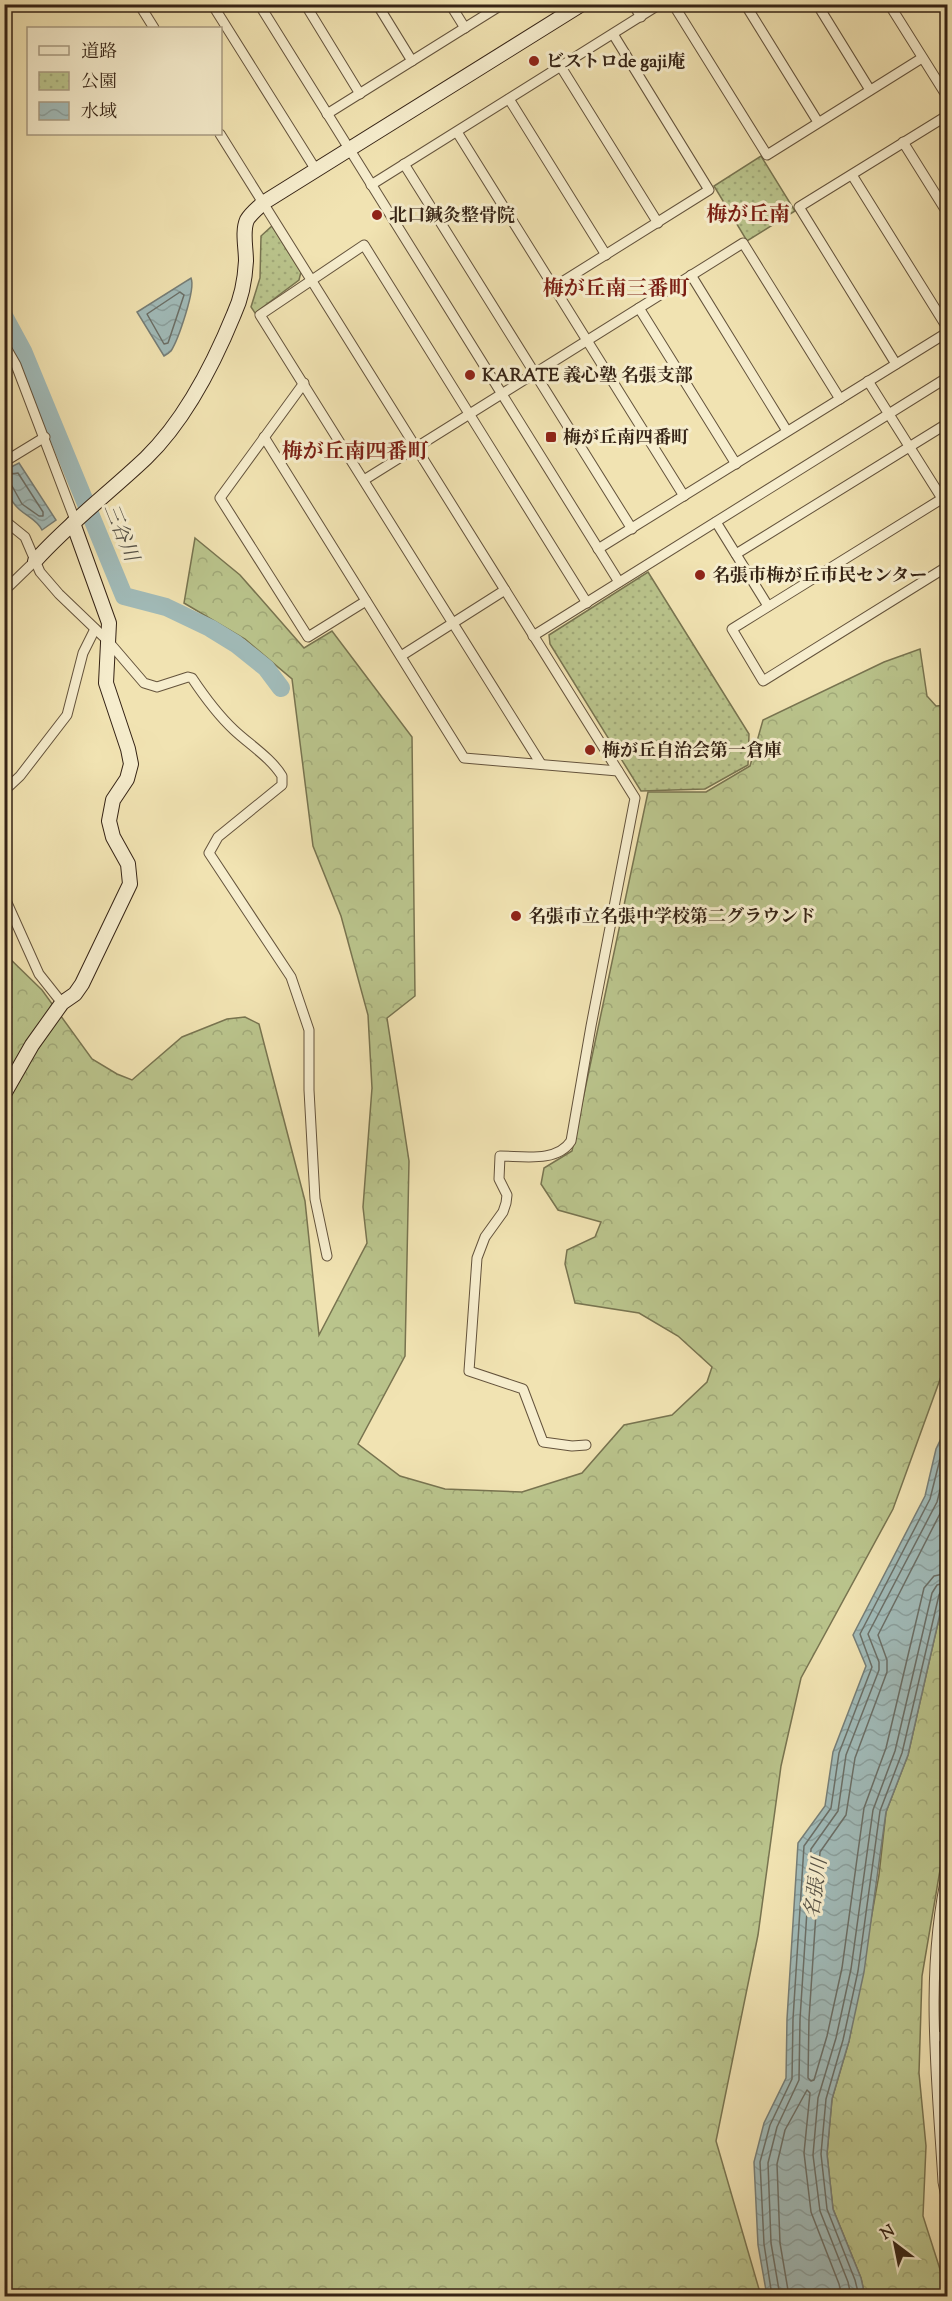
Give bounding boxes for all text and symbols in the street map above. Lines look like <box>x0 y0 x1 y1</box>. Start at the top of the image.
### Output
legend <box>27 27 222 135</box>
text: 道路 <box>81 40 117 66</box>
place label: ビストロde gaji庵 <box>546 50 685 76</box>
marker: ビストロde gaji庵 <box>527 54 541 68</box>
text: 公園 <box>81 70 117 96</box>
text: 水域 <box>81 100 117 126</box>
district label: 梅が丘南 <box>706 201 790 231</box>
place label: 北口鍼灸整骨院 <box>389 204 515 230</box>
marker: 北口鍼灸整骨院 <box>370 208 384 222</box>
district label: 梅が丘南三番町 <box>543 275 690 305</box>
place label: KARATE 義心塾 名張支部 <box>482 364 693 390</box>
marker: KARATE 義心塾 名張支部 <box>463 368 477 382</box>
place label: 梅が丘南四番町 <box>563 426 689 452</box>
marker: 梅が丘南四番町 <box>544 430 558 444</box>
district label: 梅が丘南四番町 <box>282 438 429 468</box>
water label: 三谷川 <box>95 500 145 568</box>
place label: 名張市梅が丘市民センター <box>712 564 927 590</box>
marker: 名張市梅が丘市民センター <box>693 568 707 582</box>
place label: 梅が丘自治会第一倉庫 <box>602 739 782 765</box>
marker: 梅が丘自治会第一倉庫 <box>583 743 597 757</box>
place label: 名張市立名張中学校第二グラウンド <box>528 905 816 931</box>
marker: 名張市立名張中学校第二グラウンド <box>509 909 523 923</box>
water label: 名張川 <box>799 1855 836 1920</box>
north arrow <box>865 2214 925 2274</box>
text: N <box>877 2220 900 2247</box>

